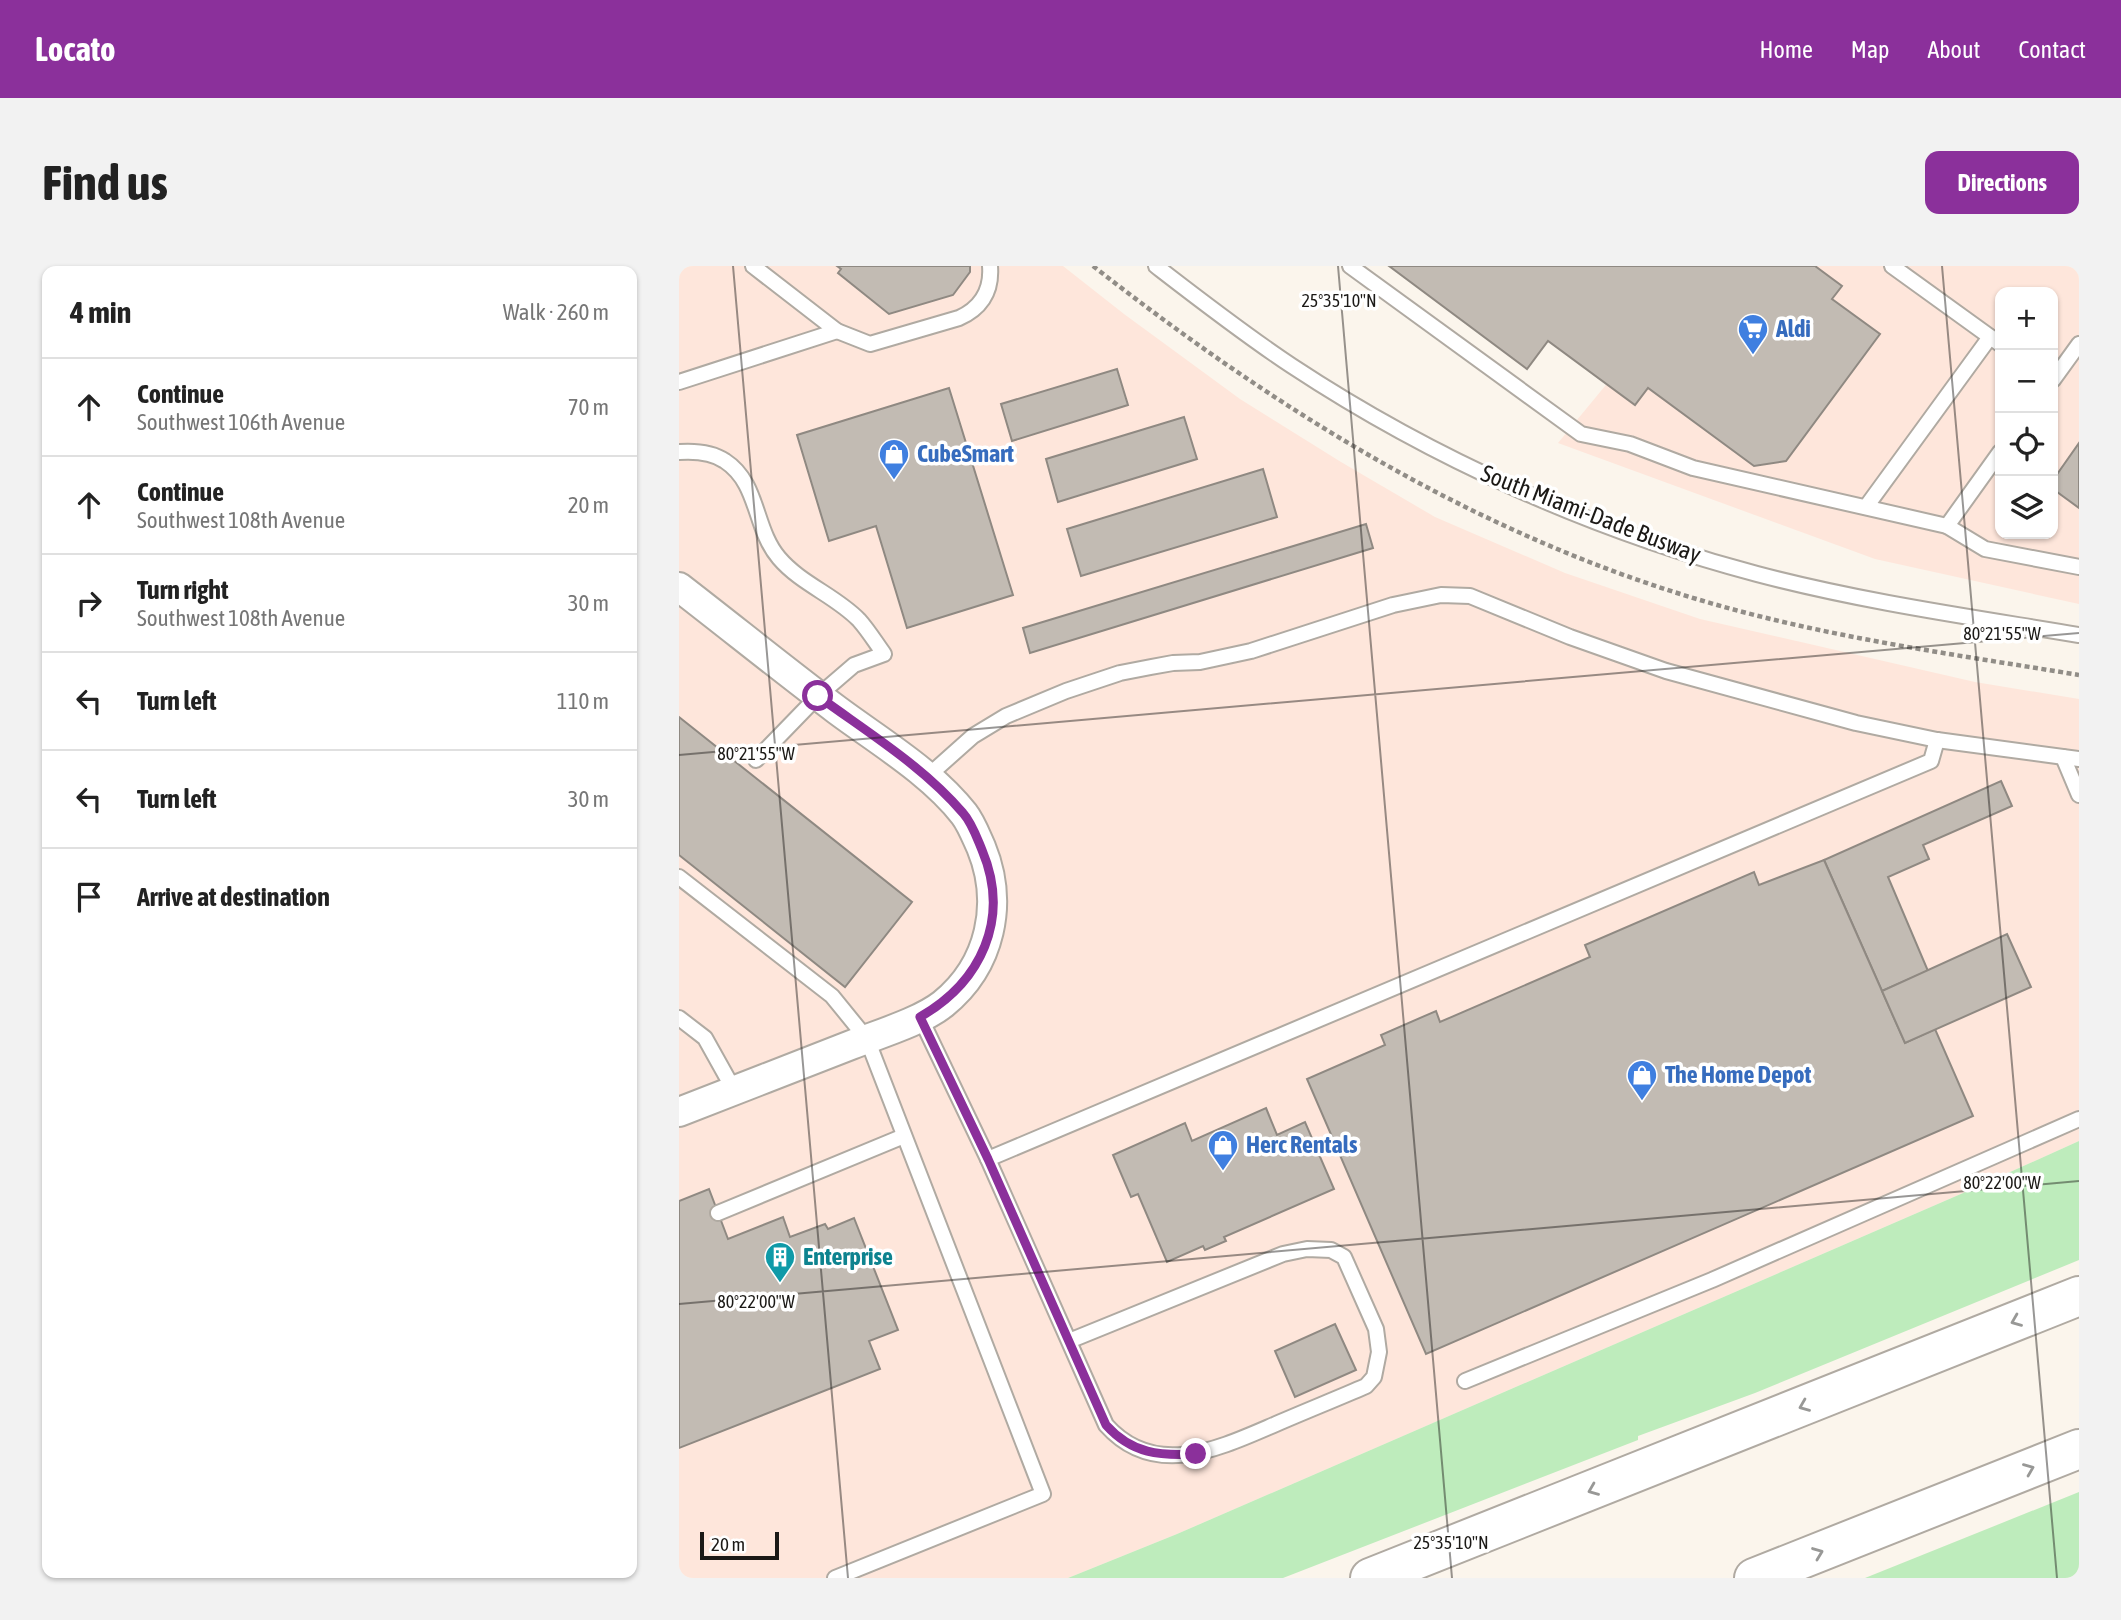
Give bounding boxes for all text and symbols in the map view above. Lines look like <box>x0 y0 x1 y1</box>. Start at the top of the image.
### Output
text: Locato <box>35 30 116 68</box>
text: Home <box>1759 36 1813 63</box>
text: Map <box>1851 36 1889 63</box>
text: About <box>1927 36 1980 63</box>
text: Contact <box>2018 36 2086 63</box>
button: Directions <box>1925 151 2079 214</box>
text: Find us <box>42 154 168 210</box>
map controls <box>1995 287 2058 539</box>
button: + <box>1995 287 2058 350</box>
text: 25°35'10"N <box>1301 290 1377 311</box>
text: 4 min <box>70 295 131 329</box>
text: Walk · 260 m <box>503 299 609 325</box>
supermarket icon: Aldi <box>1736 312 1770 356</box>
place label: Aldi <box>1775 315 1811 342</box>
button: − <box>1995 350 2058 413</box>
text: Continue <box>137 379 224 409</box>
icon: ahead <box>70 388 108 426</box>
text: 70 m <box>568 394 609 420</box>
text: Southwest 106th Avenue <box>137 409 345 435</box>
button: locate <box>1995 413 2058 476</box>
shop icon: CubeSmart <box>877 437 911 481</box>
place label: CubeSmart <box>917 440 1014 467</box>
street label: South Miami-Dade Busway <box>1478 459 1705 568</box>
button: layers <box>1995 476 2058 539</box>
text: Continue <box>137 477 224 507</box>
icon: ahead <box>70 486 108 524</box>
text: 20 m <box>568 492 609 518</box>
text: Southwest 108th Avenue <box>137 507 345 533</box>
text: Turn right <box>137 575 228 605</box>
icon: right <box>70 584 108 622</box>
text: 30 m <box>568 590 609 616</box>
text: Southwest 108th Avenue <box>137 605 345 631</box>
text: 80°21'55"W <box>1963 623 2041 644</box>
route start <box>802 680 833 711</box>
icon: left <box>70 682 108 720</box>
text: Turn left <box>137 686 217 716</box>
text: 110 m <box>557 688 609 714</box>
text: 80°21'55"W <box>717 743 795 764</box>
icon: left <box>70 780 108 818</box>
text: Turn left <box>137 784 217 814</box>
text: 30 m <box>568 786 609 812</box>
icon: arrive <box>70 878 108 916</box>
text: Arrive at destination <box>137 882 330 912</box>
shop icon: The Home Depot <box>1625 1058 1659 1102</box>
place label: The Home Depot <box>1665 1061 1812 1088</box>
shop icon: Herc Rentals <box>1206 1128 1240 1172</box>
place label: Herc Rentals <box>1246 1131 1358 1158</box>
text: 80°22'00"W <box>1963 1172 2041 1193</box>
building icon: Enterprise <box>763 1240 797 1284</box>
place label: Enterprise <box>803 1243 893 1270</box>
text: 80°22'00"W <box>717 1291 795 1312</box>
one-way arrow <box>2010 1313 2022 1327</box>
one-way arrow <box>1799 1398 1812 1412</box>
route end <box>1180 1438 1211 1469</box>
one-way arrow <box>2023 1464 2035 1478</box>
one-way arrow <box>1588 1481 1600 1495</box>
scale bar <box>700 1529 779 1561</box>
text: 25°35'10"N <box>1413 1532 1489 1553</box>
text: 20 m <box>711 1533 745 1555</box>
one-way arrow <box>1811 1548 1823 1562</box>

